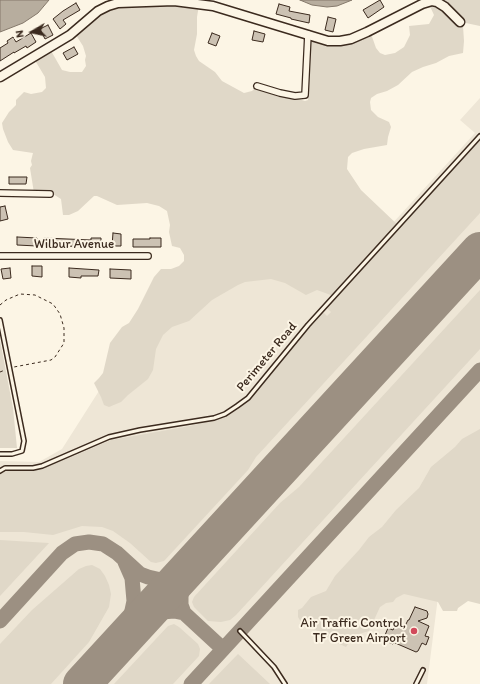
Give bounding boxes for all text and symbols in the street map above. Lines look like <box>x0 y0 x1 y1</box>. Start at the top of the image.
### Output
north arrow <box>12 12 52 52</box>
text: N <box>13 29 27 39</box>
street label: Wilbur Avenue <box>34 237 114 253</box>
street label: Perimeter Road <box>234 319 300 395</box>
place label: Air Traffic Control, TF Green Airport <box>301 616 406 647</box>
marker: Air Traffic Control, TF Green Airport <box>409 626 419 636</box>

